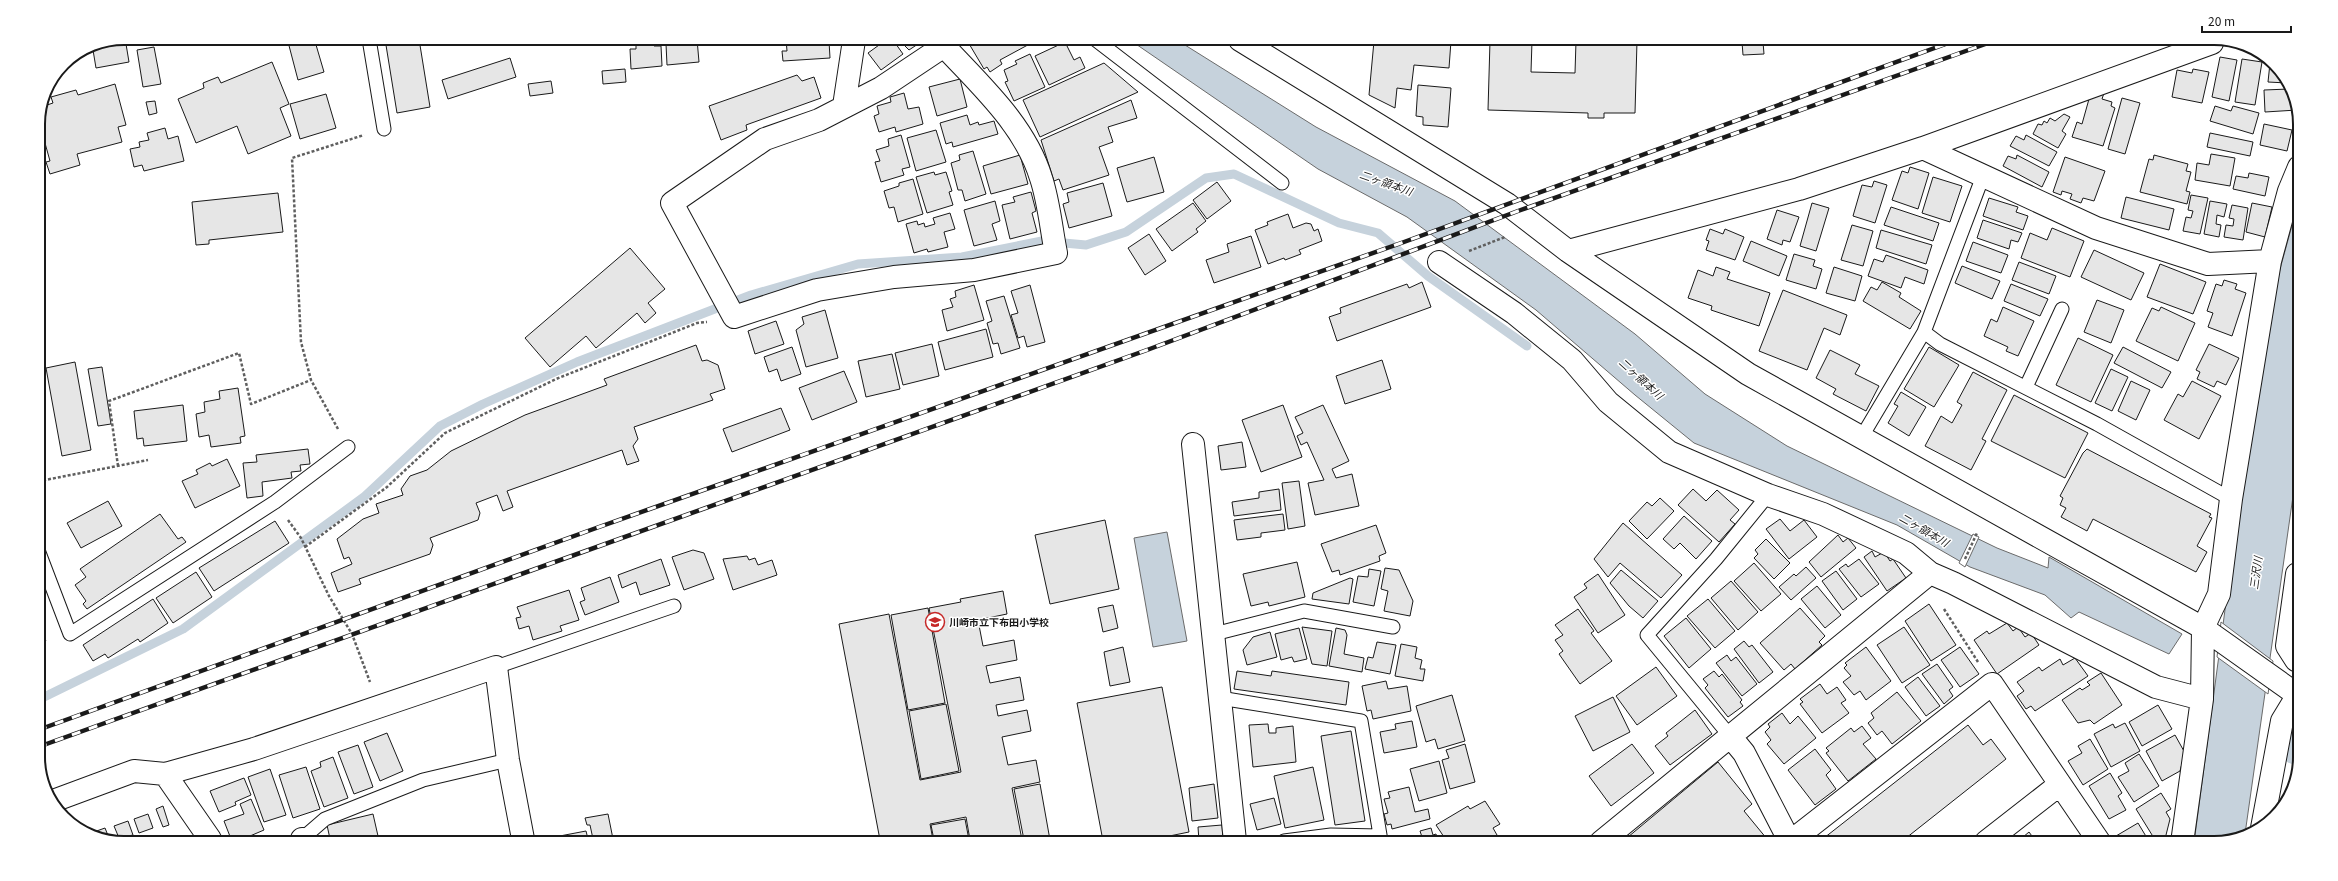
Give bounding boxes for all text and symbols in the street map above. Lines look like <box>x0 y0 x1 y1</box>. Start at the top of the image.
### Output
scale bar <box>2202 8 2291 34</box>
text: 20 m <box>2208 12 2235 29</box>
water label: 二ヶ領本川 <box>1358 166 1416 199</box>
water label: 二ヶ領本川 <box>1616 354 1668 403</box>
water label: 二ヶ領本川 <box>1897 508 1953 550</box>
water label: 三沢川 <box>2245 554 2265 590</box>
school or university icon: 川崎市立下布田小学校 <box>924 611 946 633</box>
place label: 川崎市立下布田小学校 <box>949 614 1049 629</box>

